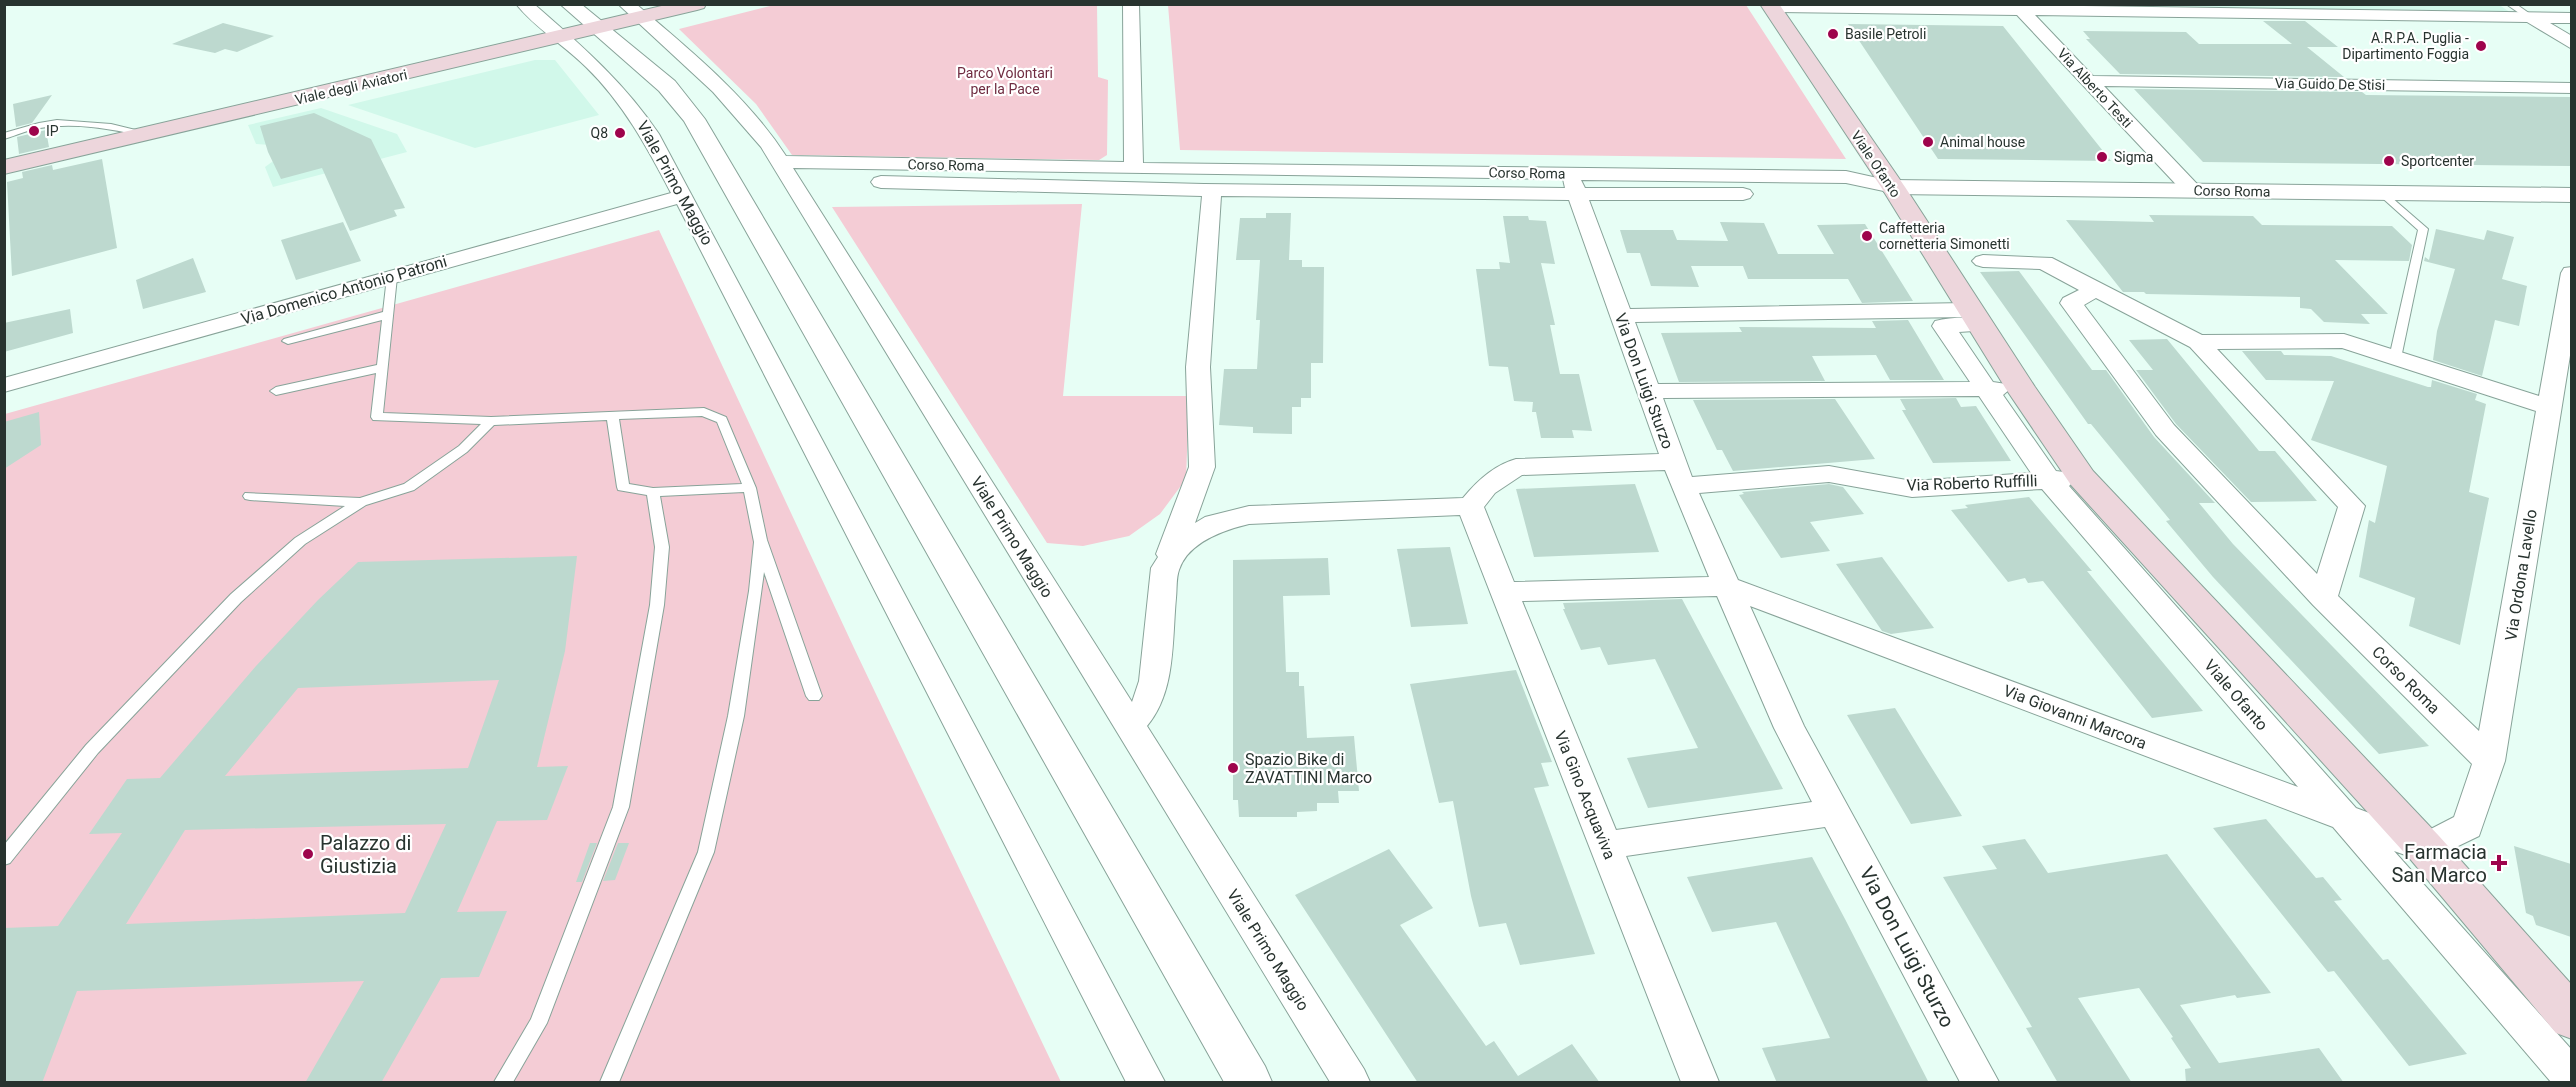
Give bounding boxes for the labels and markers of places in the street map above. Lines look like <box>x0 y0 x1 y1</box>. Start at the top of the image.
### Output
place label: Basile Petroli <box>1845 26 1926 42</box>
marker: Basile Petroli <box>1826 27 1840 41</box>
place label: A.R.P.A. Puglia - Dipartimento Foggia <box>2342 30 2469 62</box>
marker: A.R.P.A. Puglia - Dipartimento Foggia <box>2474 39 2488 53</box>
place label: IP <box>46 123 59 139</box>
marker: IP <box>27 124 41 138</box>
place label: Q8 <box>591 125 608 141</box>
marker: Q8 <box>613 126 627 140</box>
place label: Animal house <box>1940 134 2025 150</box>
marker: Animal house <box>1921 135 1935 149</box>
place label: Sigma <box>2114 149 2153 165</box>
marker: Sigma <box>2095 150 2109 164</box>
place label: Sportcenter <box>2401 153 2474 169</box>
marker: Sportcenter <box>2382 154 2396 168</box>
place label: Caffetteria cornetteria Simonetti <box>1879 220 2010 252</box>
marker: Caffetteria cornetteria Simonetti <box>1860 229 1874 243</box>
place label: Spazio Bike di ZAVATTINI Marco <box>1245 750 1372 787</box>
marker: Spazio Bike di ZAVATTINI Marco <box>1226 761 1240 775</box>
place label: Palazzo di Giustizia <box>320 831 411 878</box>
place label: Farmacia San Marco <box>2391 840 2487 887</box>
marker: Palazzo di Giustizia <box>301 847 315 861</box>
marker: Farmacia San Marco <box>2492 856 2506 870</box>

